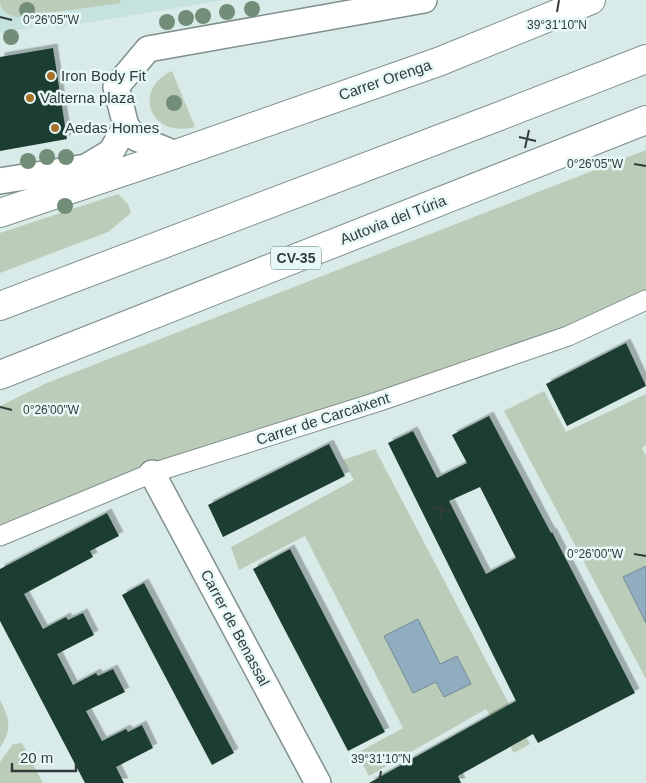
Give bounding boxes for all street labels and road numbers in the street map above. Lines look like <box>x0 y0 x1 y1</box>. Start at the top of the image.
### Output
street label: Carrer Orenga <box>336 56 434 103</box>
street label: Autovia del Túria <box>337 191 449 248</box>
road number: CV-35 <box>271 247 321 270</box>
street label: Carrer de Carcaixent <box>254 389 392 448</box>
street label: Carrer de Benassal <box>198 567 273 689</box>

